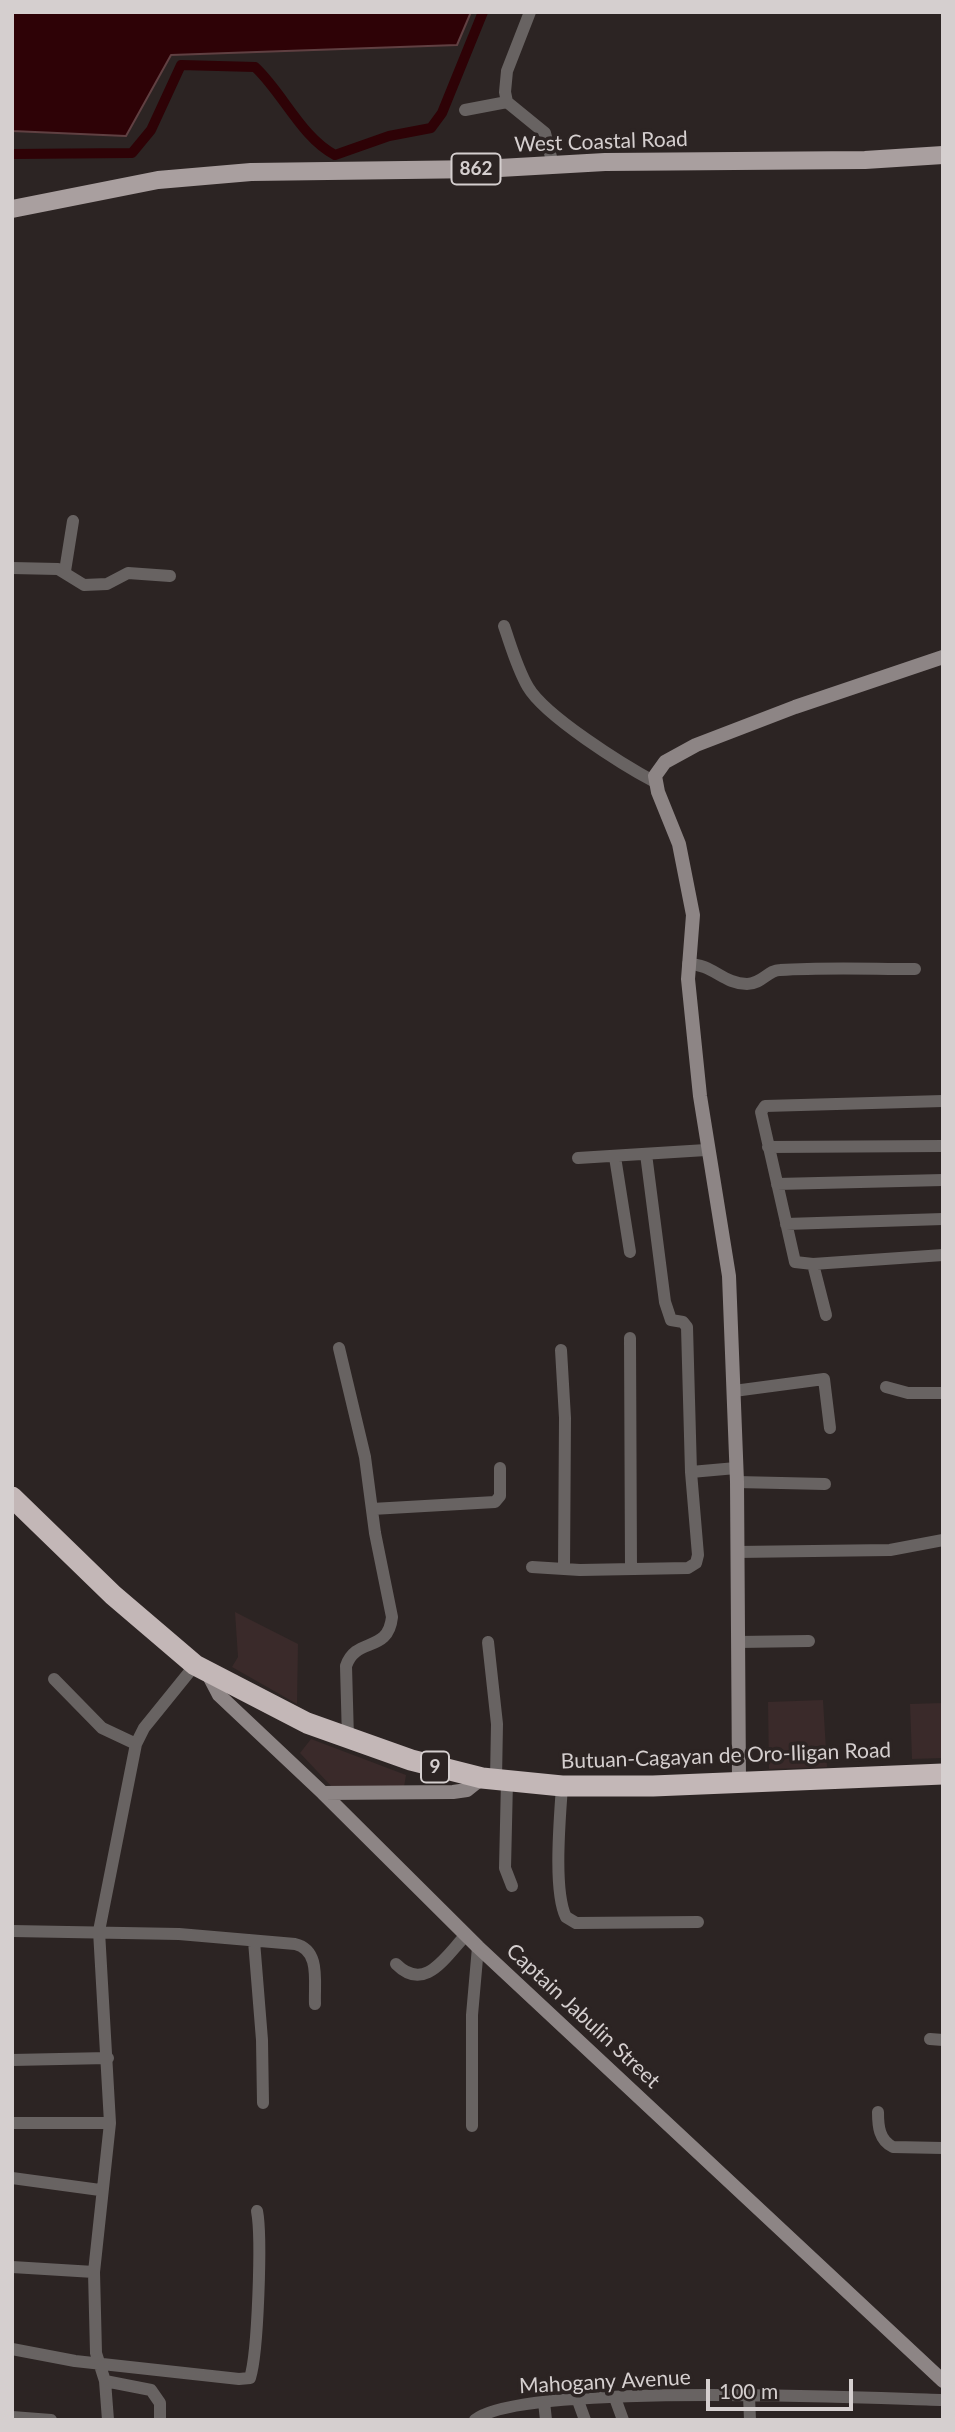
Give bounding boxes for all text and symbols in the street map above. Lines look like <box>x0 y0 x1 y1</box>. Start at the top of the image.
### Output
street label: West Coastal Road <box>514 126 688 158</box>
road number: 862 <box>452 154 500 184</box>
street label: Butuan-Cagayan de Oro-Iligan Road <box>560 1738 892 1774</box>
road number: 9 <box>421 1751 449 1782</box>
street label: Captain Jabulin Street <box>501 1938 665 2094</box>
street label: Mahogany Avenue <box>519 2365 691 2399</box>
scale bar <box>710 2366 857 2410</box>
text: 100 m <box>719 2378 778 2403</box>

